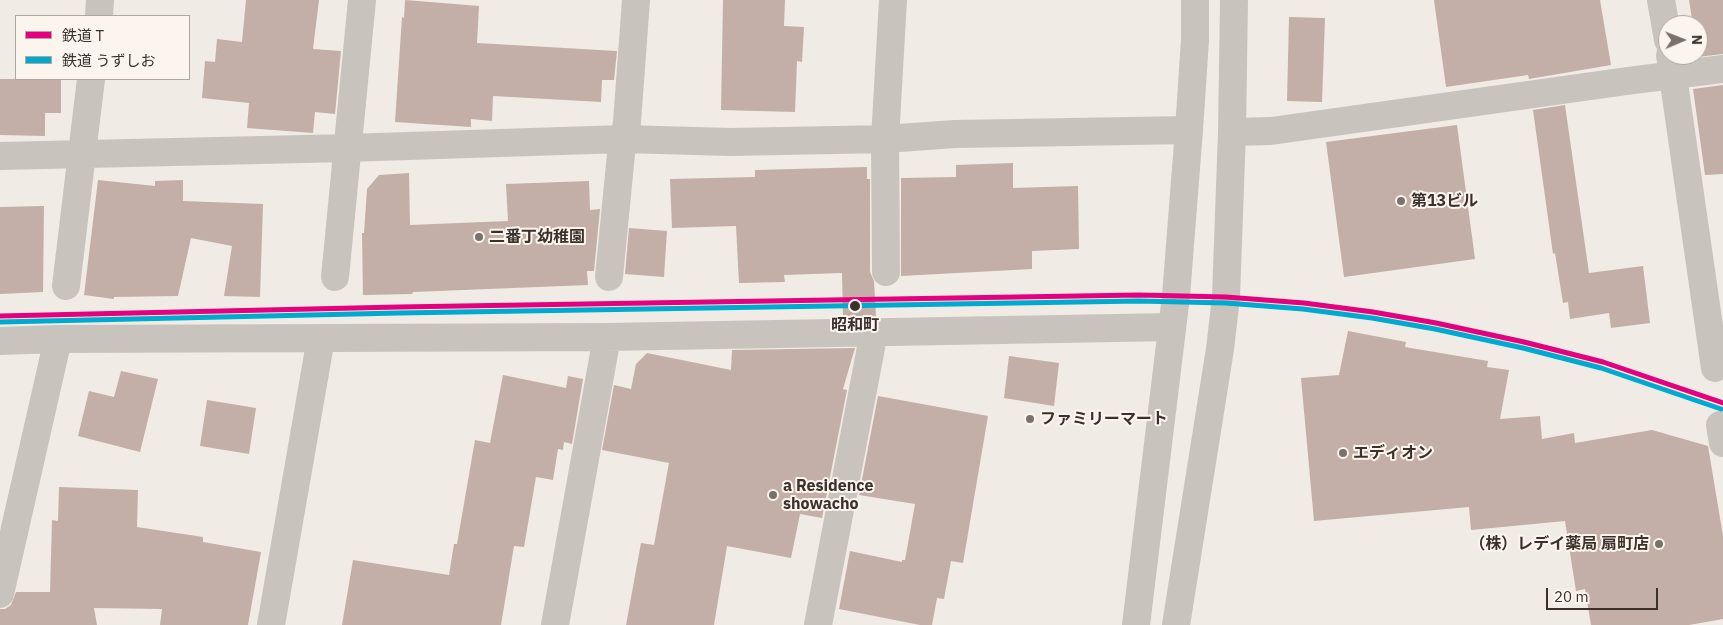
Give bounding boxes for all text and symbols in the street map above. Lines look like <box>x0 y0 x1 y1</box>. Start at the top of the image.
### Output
legend <box>15 15 190 80</box>
north arrow <box>1658 15 1708 65</box>
text: 鉄道 T <box>62 26 104 45</box>
text: N <box>1688 35 1706 45</box>
text: 鉄道 うずしお <box>62 51 156 70</box>
place label: 第13ビル <box>1411 191 1478 211</box>
marker: 第13ビル <box>1395 195 1407 207</box>
place label: 二番丁幼稚園 <box>489 227 585 247</box>
marker: 二番丁幼稚園 <box>473 231 485 243</box>
marker: 昭和町 <box>848 299 862 313</box>
place label: 昭和町 <box>831 315 879 335</box>
place label: ファミリーマート <box>1040 409 1168 429</box>
marker: ファミリーマート <box>1024 413 1036 425</box>
place label: エディオン <box>1353 443 1433 463</box>
marker: エディオン <box>1337 447 1349 459</box>
place label: a Residence showacho <box>783 476 873 514</box>
marker: a Residence showacho <box>767 489 779 501</box>
place label: （株）レデイ薬局 扇町店 <box>1469 534 1649 554</box>
marker: （株）レデイ薬局 扇町店 <box>1653 538 1665 550</box>
scale bar <box>1548 578 1660 610</box>
text: 20 m <box>1554 587 1589 606</box>

